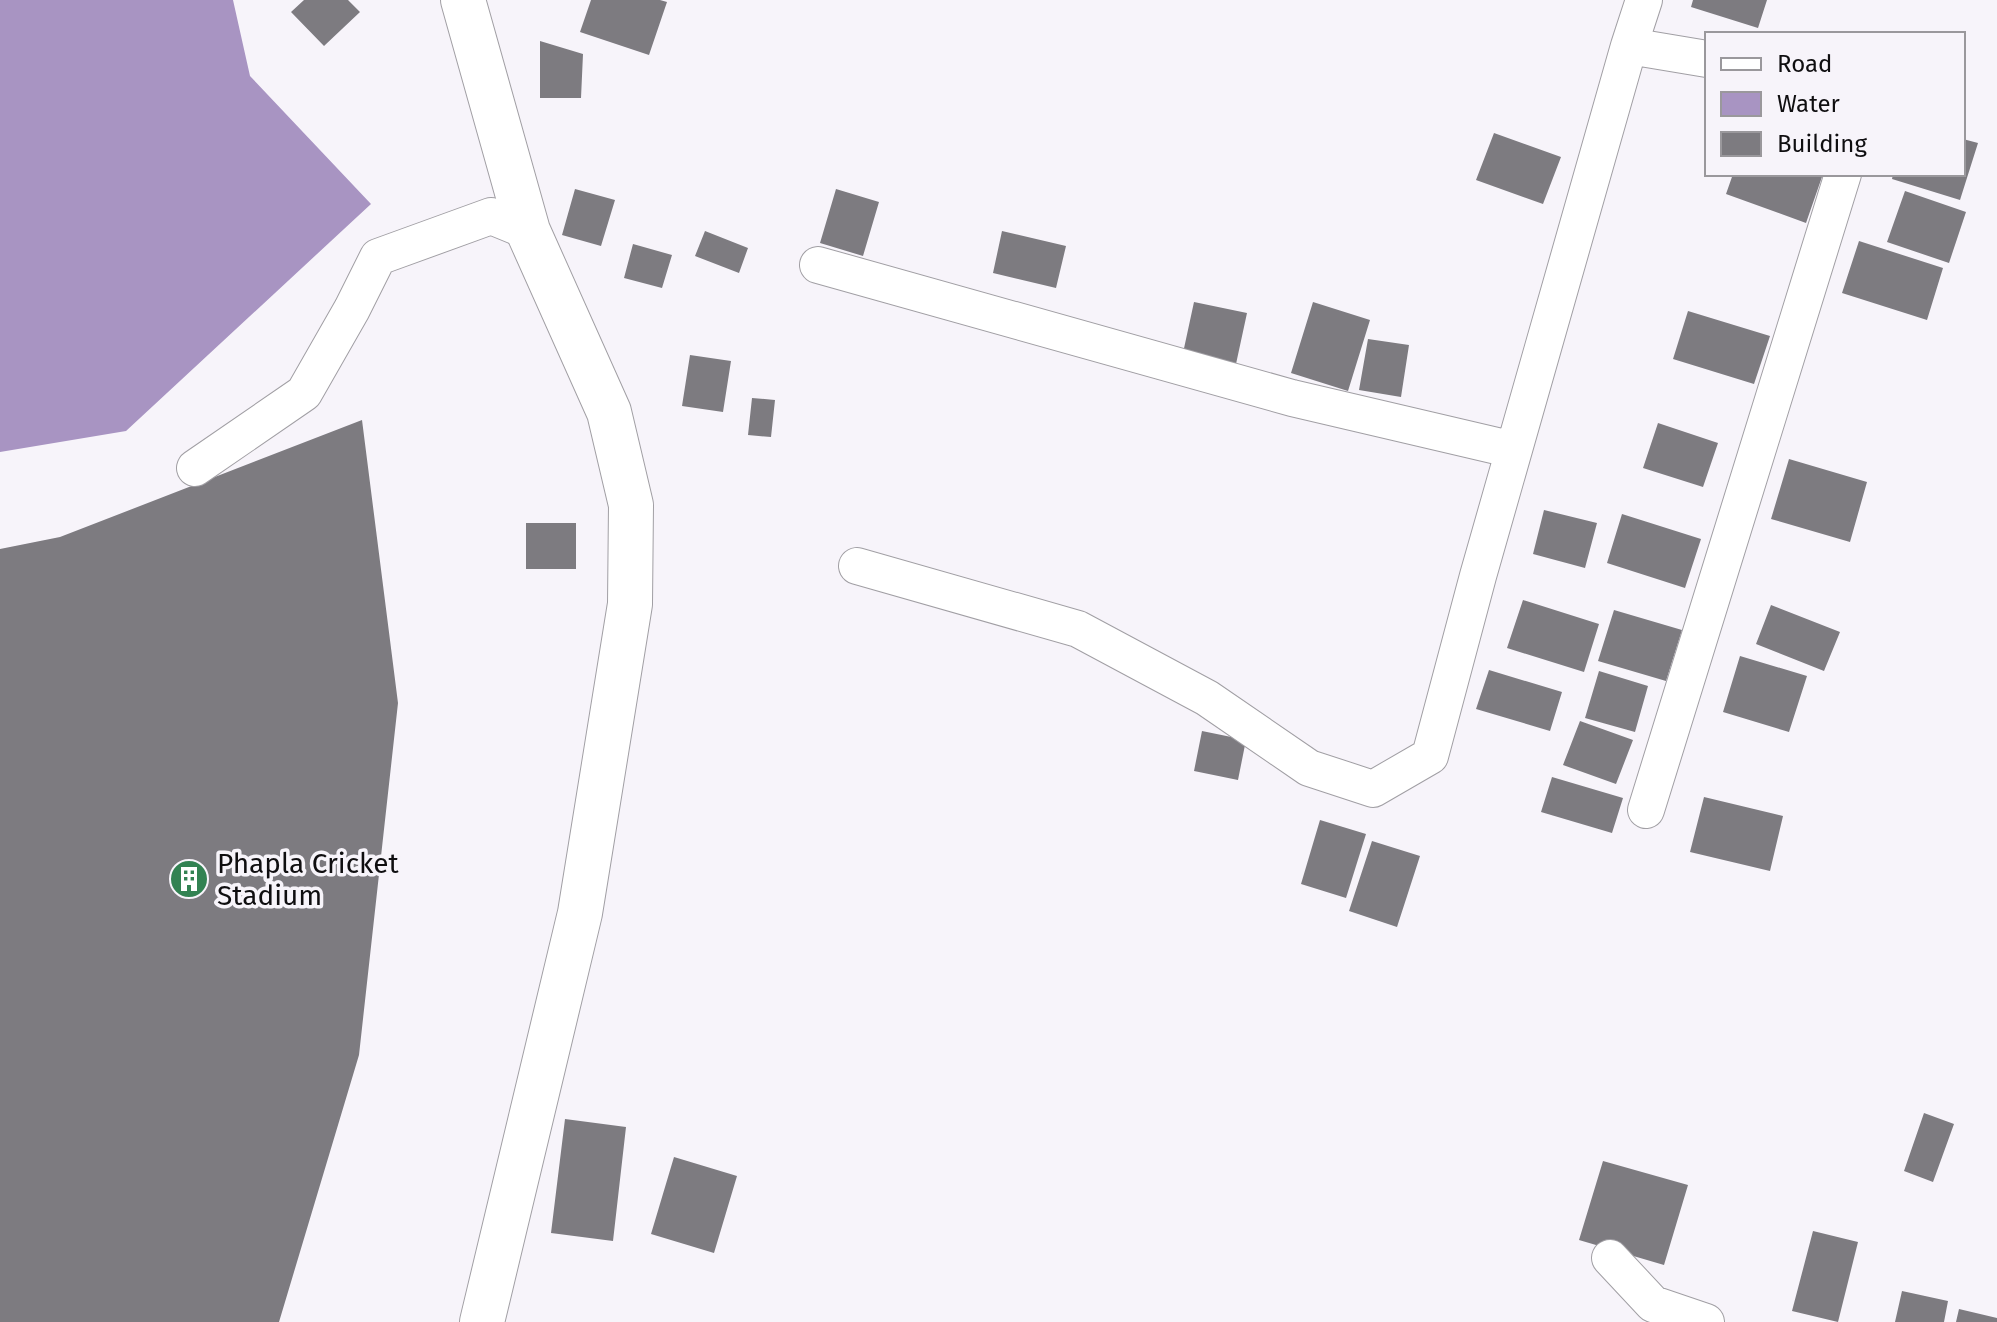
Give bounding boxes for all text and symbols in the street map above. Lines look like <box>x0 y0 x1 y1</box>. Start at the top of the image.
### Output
legend <box>1705 32 1965 176</box>
text: Road <box>1777 50 1832 78</box>
text: Water <box>1777 90 1841 118</box>
text: Building <box>1777 130 1867 158</box>
place label: Phapla Cricket Stadium <box>217 847 399 912</box>
building icon: Phapla Cricket Stadium <box>168 858 210 900</box>

